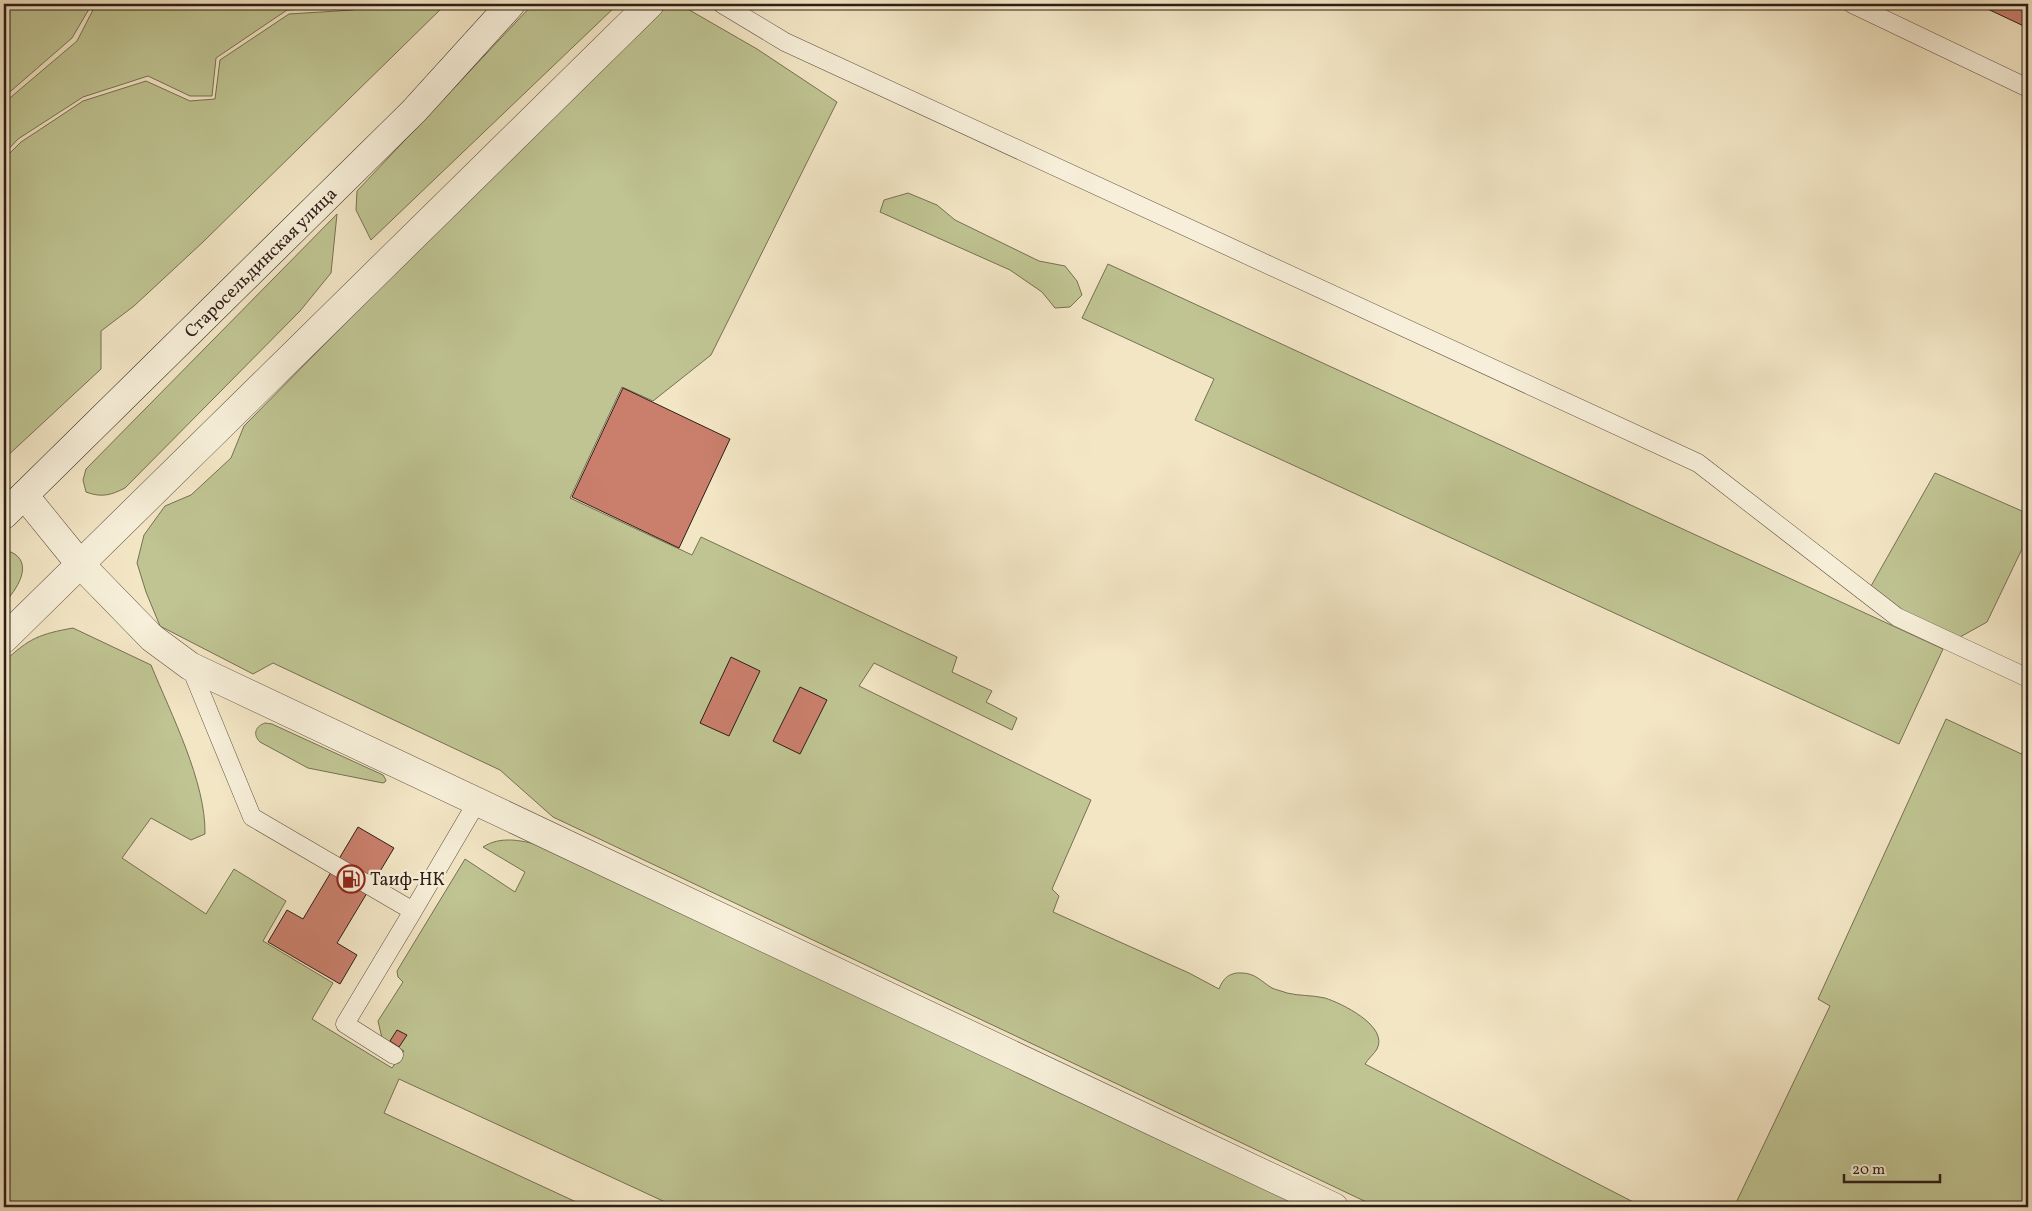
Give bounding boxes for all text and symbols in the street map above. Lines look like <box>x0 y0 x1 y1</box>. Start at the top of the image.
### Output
street label: Старосельдинская улица <box>180 182 343 344</box>
fuel station icon: Таиф-НК <box>336 864 366 894</box>
place label: Таиф-НК <box>370 868 445 893</box>
scale bar <box>1844 1151 1941 1183</box>
text: 20 m <box>1852 1160 1885 1181</box>

